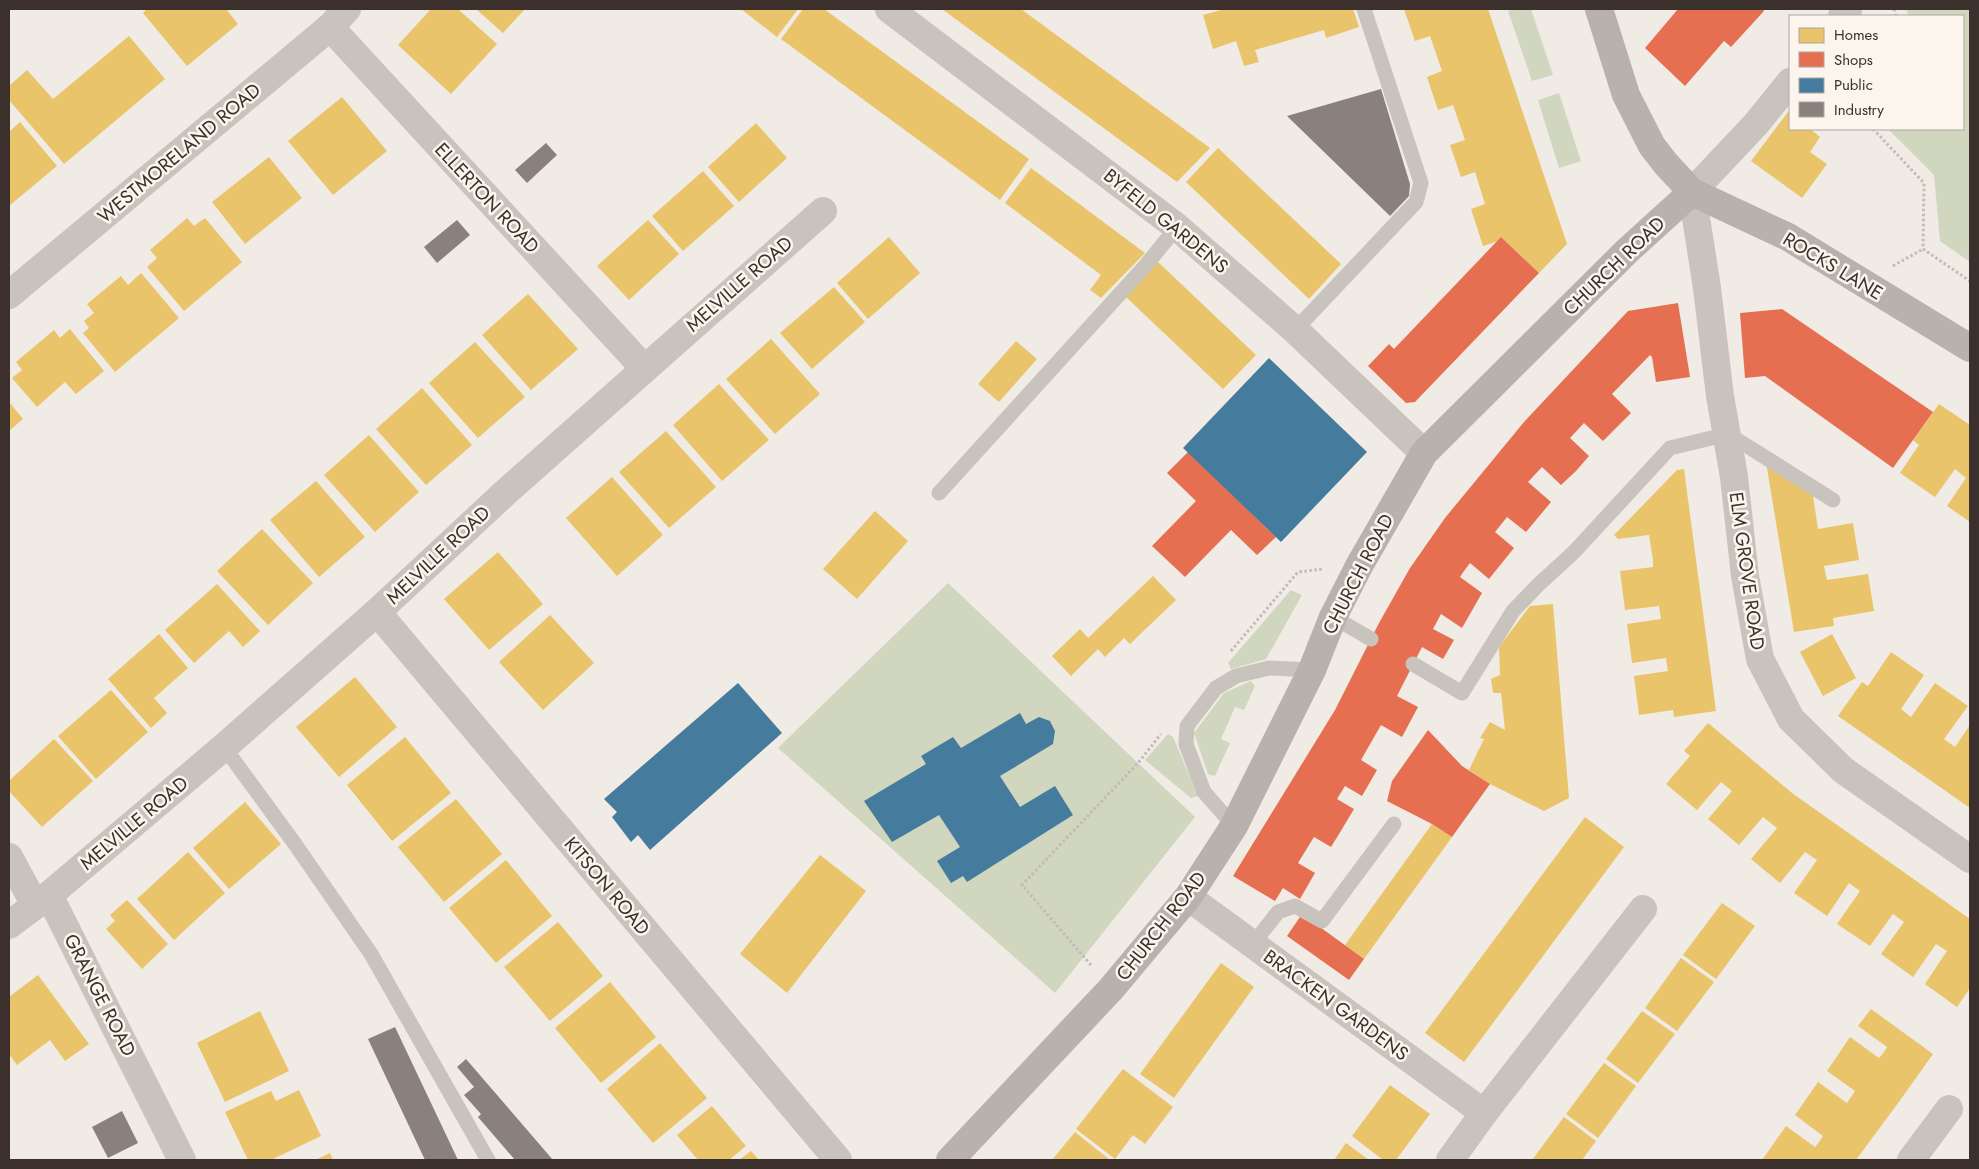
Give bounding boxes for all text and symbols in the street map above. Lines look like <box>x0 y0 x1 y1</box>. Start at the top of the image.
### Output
legend <box>1789 15 1964 130</box>
text: Homes <box>1834 24 1878 46</box>
text: Shops <box>1834 49 1873 71</box>
text: Public <box>1834 74 1873 96</box>
street label: WESTMORELAND ROAD <box>92 77 266 229</box>
text: Industry <box>1834 99 1884 121</box>
street label: ELLERTON ROAD <box>429 137 546 259</box>
street label: BYFELD GARDENS <box>1098 162 1234 280</box>
street label: CHURCH ROAD <box>1557 210 1671 322</box>
street label: ROCKS LANE <box>1778 225 1888 307</box>
street label: MELVILLE ROAD <box>680 230 798 338</box>
street label: ELM GROVE ROAD <box>1723 490 1771 652</box>
street label: MELVILLE ROAD <box>380 500 496 610</box>
street label: CHURCH ROAD <box>1316 509 1400 639</box>
street label: MELVILLE ROAD <box>74 770 194 876</box>
street label: KITSON ROAD <box>558 831 656 941</box>
street label: CHURCH ROAD <box>1110 866 1212 986</box>
street label: GRANGE ROAD <box>58 929 142 1061</box>
street label: BRACKEN GARDENS <box>1258 943 1414 1067</box>

